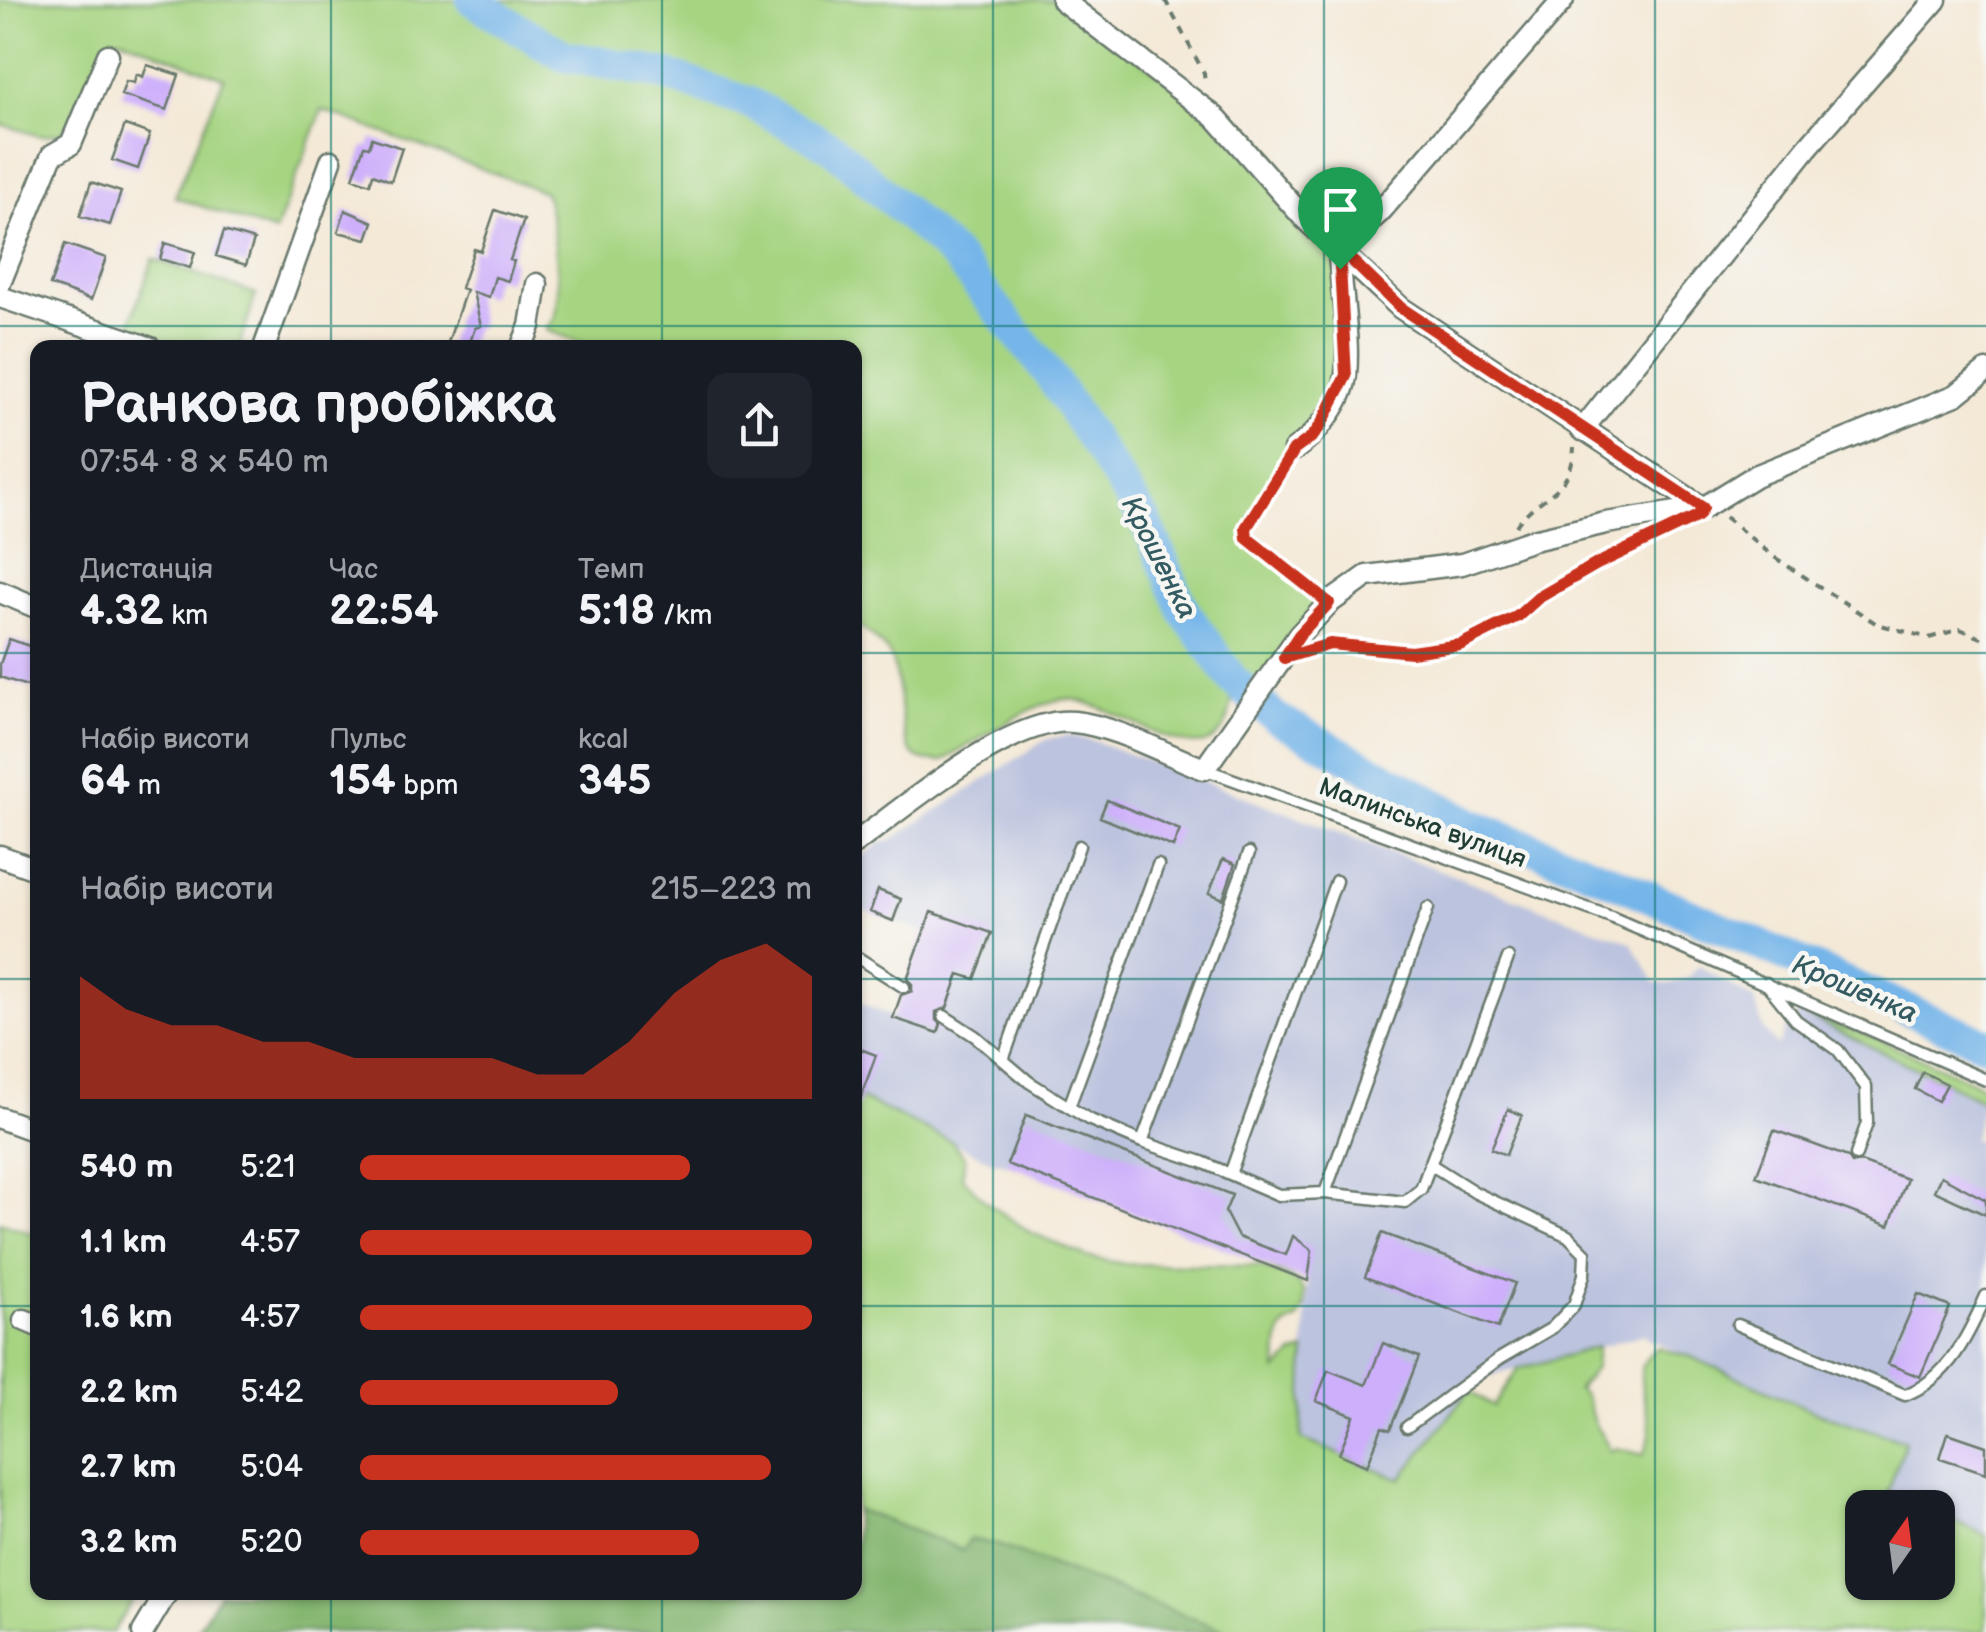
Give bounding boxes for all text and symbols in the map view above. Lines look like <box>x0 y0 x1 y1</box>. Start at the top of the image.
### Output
pin <box>1298 167 1383 270</box>
icon: arrive <box>1313 182 1368 237</box>
text: Ранкова пробіжка <box>80 372 556 439</box>
button: share <box>707 373 812 478</box>
text: 07:54 · 8 × 540 m <box>80 443 329 482</box>
water label: Крошенка <box>1114 491 1204 624</box>
text: Дистанція <box>80 553 213 586</box>
text: Час <box>329 553 378 586</box>
text: Темп <box>578 553 645 586</box>
text: 4.32 <box>80 586 164 637</box>
text: 22:54 <box>329 586 438 637</box>
text: 5:18 <box>578 586 655 637</box>
text: km <box>164 599 208 632</box>
text: /km <box>655 599 712 632</box>
text: Набір висоти <box>80 723 250 756</box>
text: Пульс <box>329 723 406 756</box>
text: kcal <box>578 723 628 756</box>
text: 64 <box>80 756 130 807</box>
text: 154 <box>329 756 396 807</box>
text: 345 <box>578 756 652 807</box>
text: m <box>130 769 161 802</box>
text: bpm <box>396 769 458 802</box>
street label: Малинська вулиця <box>1315 771 1530 875</box>
text: Набір висоти <box>80 870 274 909</box>
text: 215–223 m <box>650 870 812 909</box>
water label: Крошенка <box>1787 948 1922 1031</box>
text: 540 m <box>80 1148 173 1187</box>
text: 5:21 <box>240 1148 296 1187</box>
text: 1.1 km <box>80 1223 167 1262</box>
text: 4:57 <box>240 1223 300 1262</box>
text: 1.6 km <box>80 1298 173 1337</box>
text: 4:57 <box>240 1298 300 1337</box>
text: 2.2 km <box>80 1373 178 1412</box>
text: 5:42 <box>240 1373 303 1412</box>
text: 2.7 km <box>80 1448 177 1487</box>
text: 5:04 <box>240 1448 303 1487</box>
north arrow <box>1845 1490 1955 1600</box>
map controls <box>1845 1490 1955 1600</box>
text: 3.2 km <box>80 1523 178 1562</box>
text: 5:20 <box>240 1523 303 1562</box>

